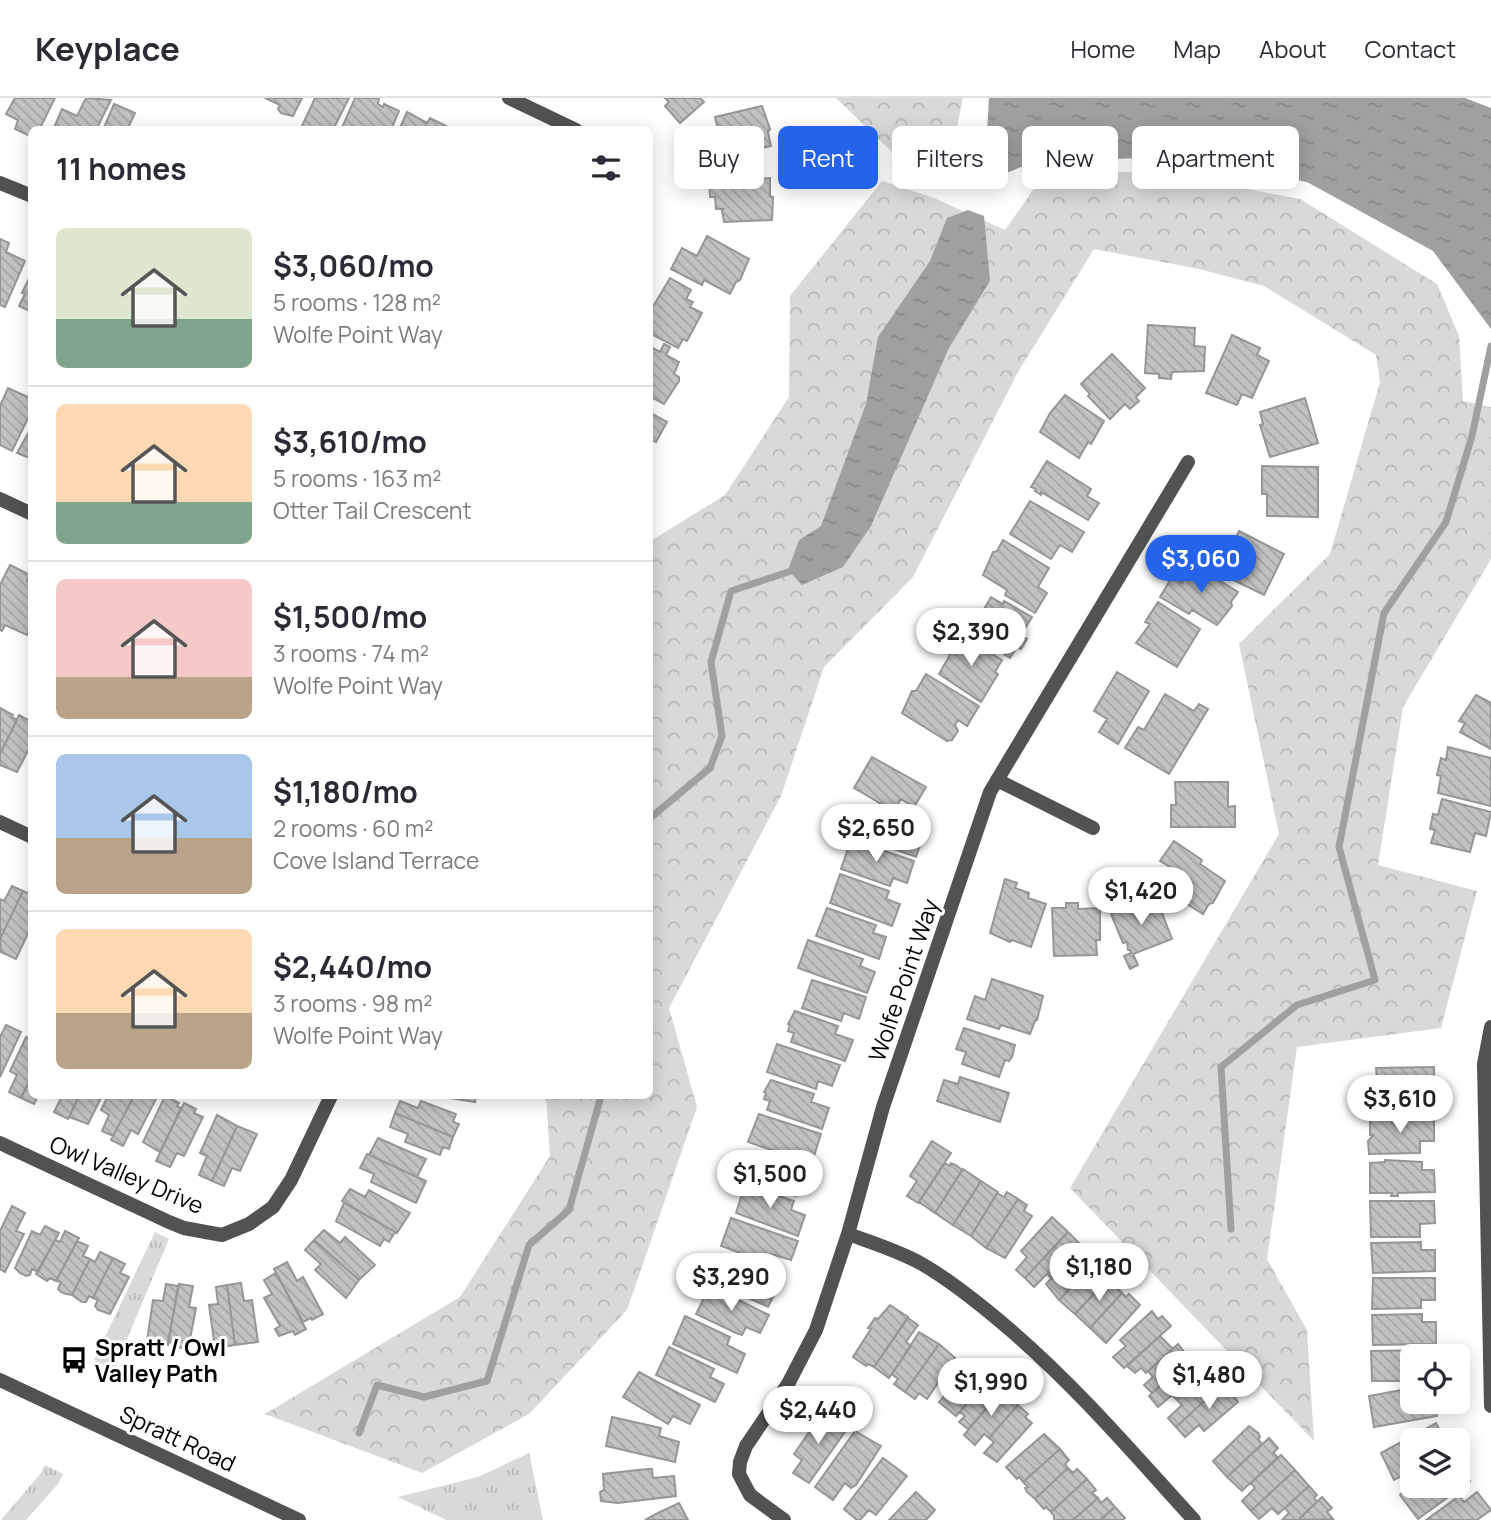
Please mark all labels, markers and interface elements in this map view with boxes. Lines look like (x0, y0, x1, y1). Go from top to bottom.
text: Keyplace (35, 26, 180, 71)
text: Home (1070, 32, 1135, 65)
text: Map (1173, 32, 1221, 65)
text: About (1259, 32, 1327, 65)
text: Contact (1365, 32, 1456, 65)
chip: Buy (674, 126, 764, 189)
chip: Rent (778, 126, 878, 189)
chip: Filters (892, 126, 1008, 189)
chip: New (1022, 126, 1118, 189)
chip: Apartment (1132, 126, 1299, 189)
text: 11 homes (56, 148, 187, 189)
icon: filters (587, 149, 625, 187)
text: $3,060/mo (273, 245, 434, 286)
icon: home (112, 256, 196, 340)
text: 5 rooms · 128 m² (273, 286, 441, 318)
text: Wolfe Point Way (273, 318, 443, 350)
text: $3,610/mo (273, 421, 427, 462)
icon: home (112, 432, 196, 516)
text: 5 rooms · 163 m² (273, 462, 441, 494)
text: Otter Tail Crescent (273, 494, 472, 526)
pin: $3,060 (1144, 536, 1258, 595)
text: $3,060 (1161, 542, 1241, 574)
text: $1,500/mo (273, 596, 427, 637)
icon: home (112, 607, 196, 691)
pin: $2,390 (914, 608, 1028, 668)
text: $2,390 (932, 615, 1010, 647)
text: 3 rooms · 74 m² (273, 637, 429, 669)
text: Wolfe Point Way (273, 669, 443, 701)
text: $1,180/mo (273, 771, 418, 812)
icon: home (112, 782, 196, 866)
pin: $2,650 (819, 804, 933, 864)
text: $2,650 (837, 811, 915, 843)
text: 2 rooms · 60 m² (273, 812, 434, 844)
text: Cove Island Terrace (273, 844, 479, 876)
pin: $1,420 (1084, 868, 1198, 927)
text: $1,420 (1104, 874, 1178, 906)
street label: Wolfe Point Way (860, 895, 946, 1065)
text: $2,440/mo (273, 946, 432, 987)
icon: home (112, 957, 196, 1041)
text: 3 rooms · 98 m² (273, 987, 433, 1019)
text: Wolfe Point Way (273, 1019, 443, 1051)
pin: $3,610 (1343, 1076, 1457, 1135)
text: $3,610 (1363, 1082, 1437, 1114)
street label: Owl Valley Drive (45, 1127, 209, 1221)
pin: $1,500 (713, 1150, 827, 1210)
text: $1,500 (733, 1157, 807, 1189)
pin: $1,180 (1042, 1244, 1156, 1303)
text: $1,180 (1065, 1250, 1133, 1282)
pin: $3,290 (674, 1254, 788, 1313)
text: $3,290 (692, 1260, 770, 1292)
place label: Spratt / Owl Valley Path (95, 1331, 226, 1389)
map controls (1400, 1344, 1470, 1498)
button: locate (1400, 1344, 1470, 1414)
bus stop icon: Spratt / Owl Valley Path (59, 1345, 89, 1375)
pin: $1,480 (1152, 1352, 1266, 1411)
pin: $1,990 (934, 1358, 1048, 1418)
text: $1,480 (1172, 1358, 1246, 1390)
text: $1,990 (954, 1365, 1028, 1397)
pin: $2,440 (761, 1386, 875, 1446)
text: $2,440 (779, 1393, 857, 1425)
street label: Spratt Road (115, 1397, 241, 1479)
button: layers (1400, 1428, 1470, 1498)

